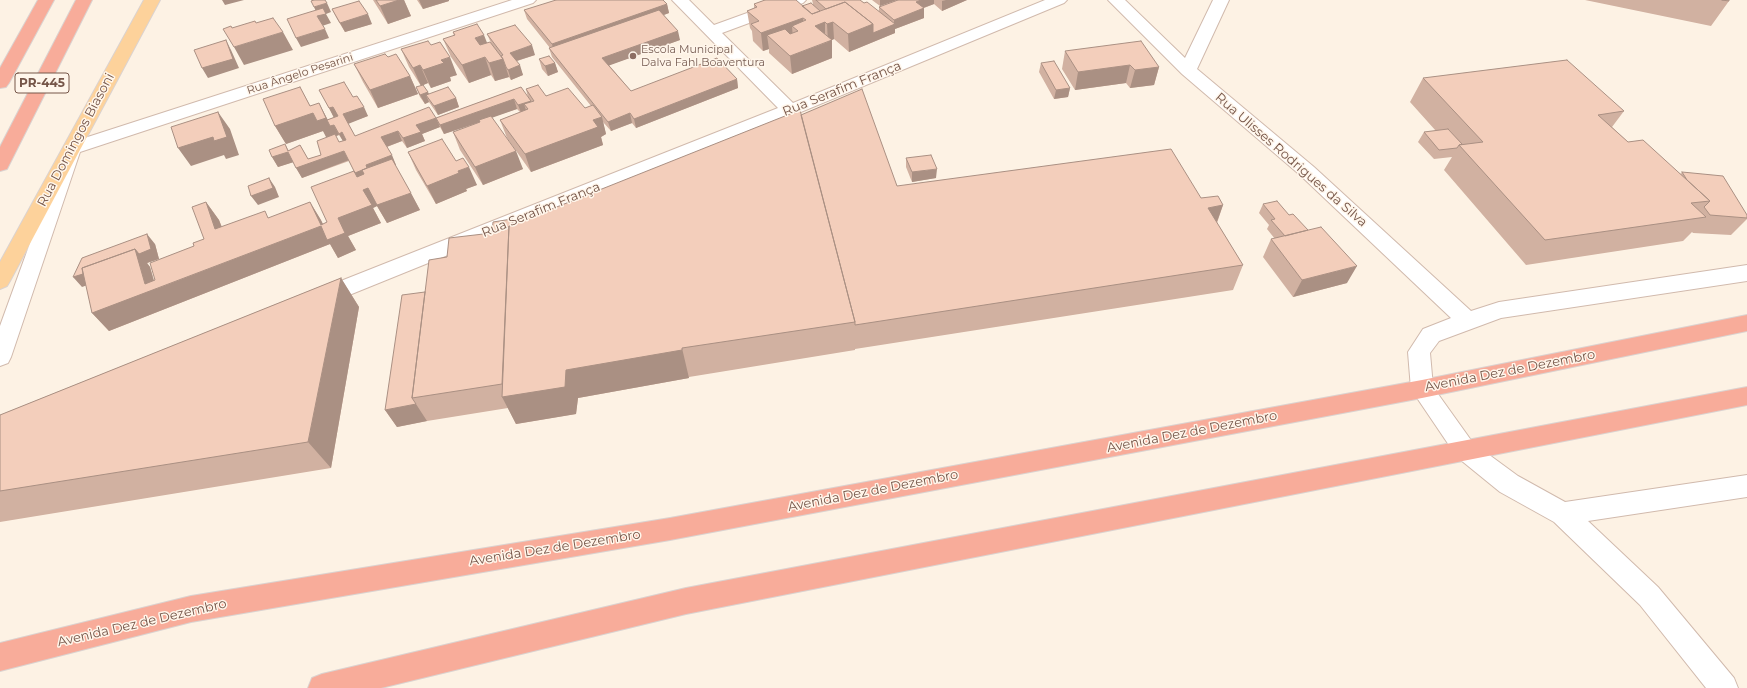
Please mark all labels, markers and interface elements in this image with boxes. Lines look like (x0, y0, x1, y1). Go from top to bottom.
place label: Escola Municipal Dalva Fahl Boaventura (641, 43, 765, 69)
street label: Rua Ângelo Pesarini (245, 51, 355, 97)
marker: Escola Municipal Dalva Fahl Boaventura (628, 51, 638, 61)
street label: Rua Serafim França (780, 58, 904, 120)
street label: Rua Domingos Biasoni (34, 71, 118, 209)
road number: PR-445 (15, 73, 69, 93)
street label: Rua Ulisses Rodrigues da Silva (1212, 90, 1370, 230)
street label: Rua Serafim França (479, 179, 603, 241)
street label: Avenida Dez de Dezembro (1423, 347, 1597, 395)
street label: Avenida Dez de Dezembro (1105, 408, 1279, 456)
street label: Avenida Dez de Dezembro (786, 467, 960, 515)
street label: Avenida Dez de Dezembro (468, 527, 642, 569)
street label: Avenida Dez de Dezembro (56, 596, 228, 650)

